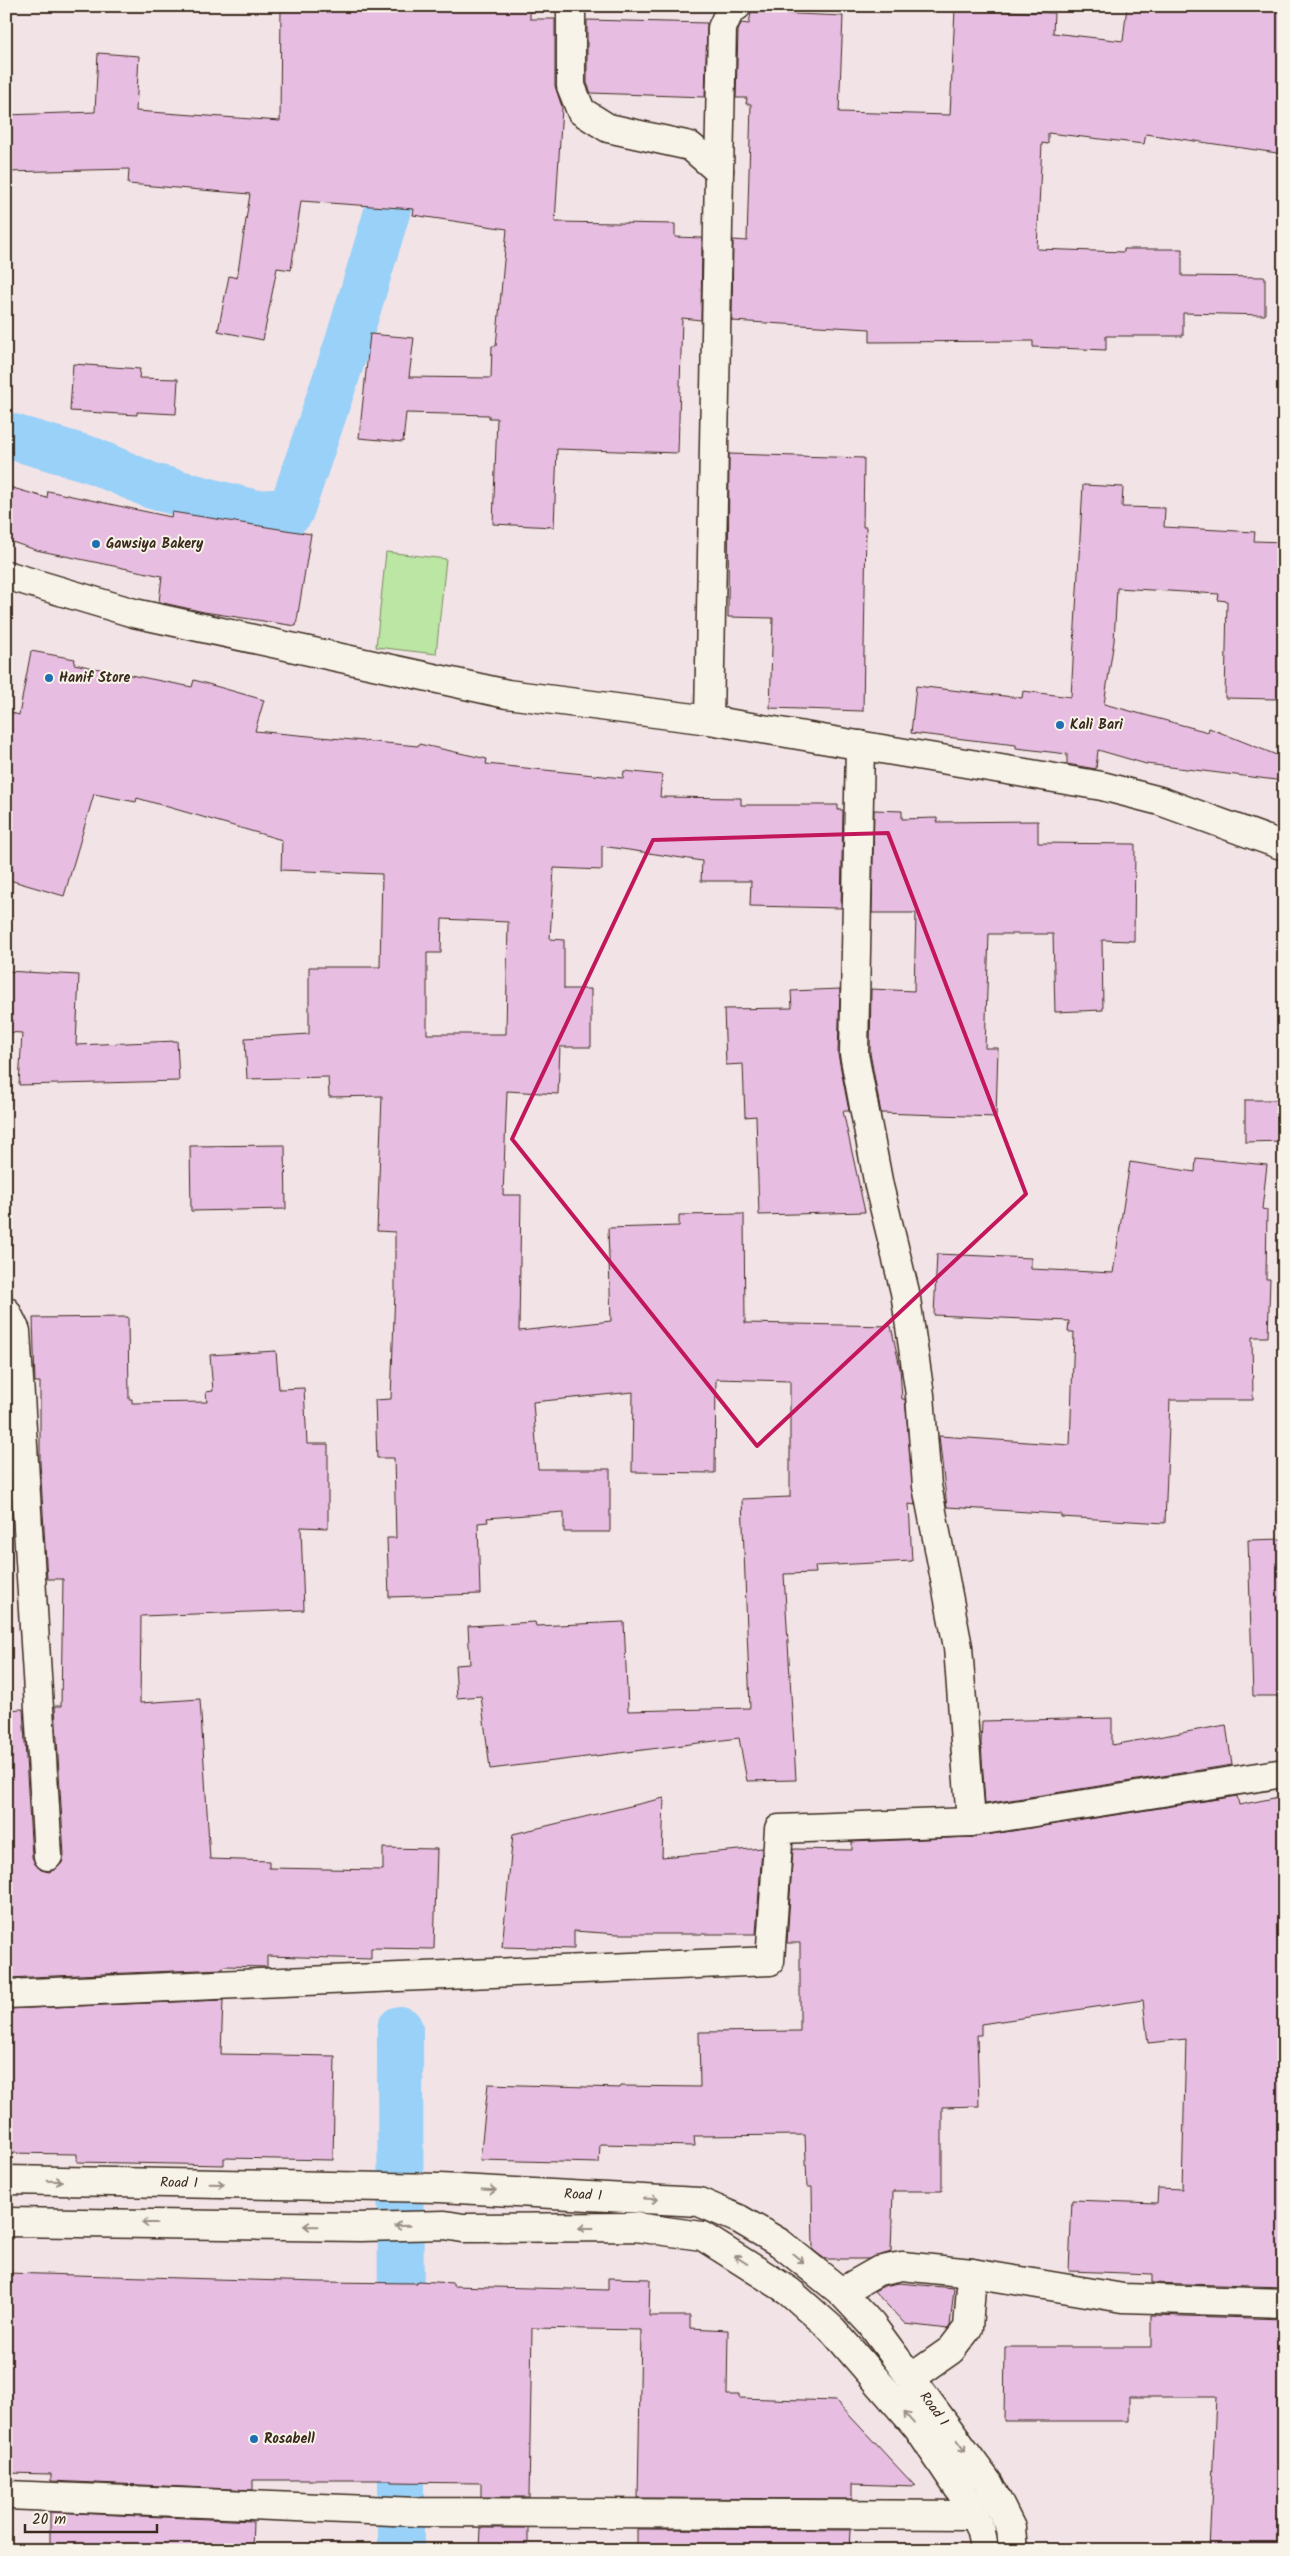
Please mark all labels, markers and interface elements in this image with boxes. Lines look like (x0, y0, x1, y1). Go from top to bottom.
place label: Gawsiya Bakery (106, 533, 204, 555)
marker: Gawsiya Bakery (90, 538, 102, 550)
place label: Hanif Store (59, 667, 131, 689)
marker: Hanif Store (43, 672, 55, 684)
place label: Kali Bari (1070, 714, 1123, 736)
marker: Kali Bari (1054, 719, 1066, 731)
street label: Road 1 (160, 2172, 198, 2194)
one-way arrow (46, 2176, 63, 2186)
one-way arrow (209, 2179, 225, 2189)
street label: Road 1 (563, 2183, 603, 2207)
one-way arrow (481, 2186, 497, 2195)
one-way arrow (643, 2195, 659, 2204)
one-way arrow (141, 2218, 157, 2228)
one-way arrow (303, 2221, 320, 2231)
one-way arrow (395, 2221, 411, 2231)
one-way arrow (578, 2223, 594, 2232)
one-way arrow (792, 2252, 805, 2263)
one-way arrow (734, 2254, 748, 2264)
street label: Road 1 (914, 2387, 954, 2431)
one-way arrow (904, 2412, 915, 2425)
place label: Rosabell (264, 2428, 315, 2450)
marker: Rosabell (248, 2433, 260, 2445)
one-way arrow (956, 2439, 966, 2453)
scale bar (25, 2501, 158, 2533)
text: 20 m (32, 2508, 66, 2532)

